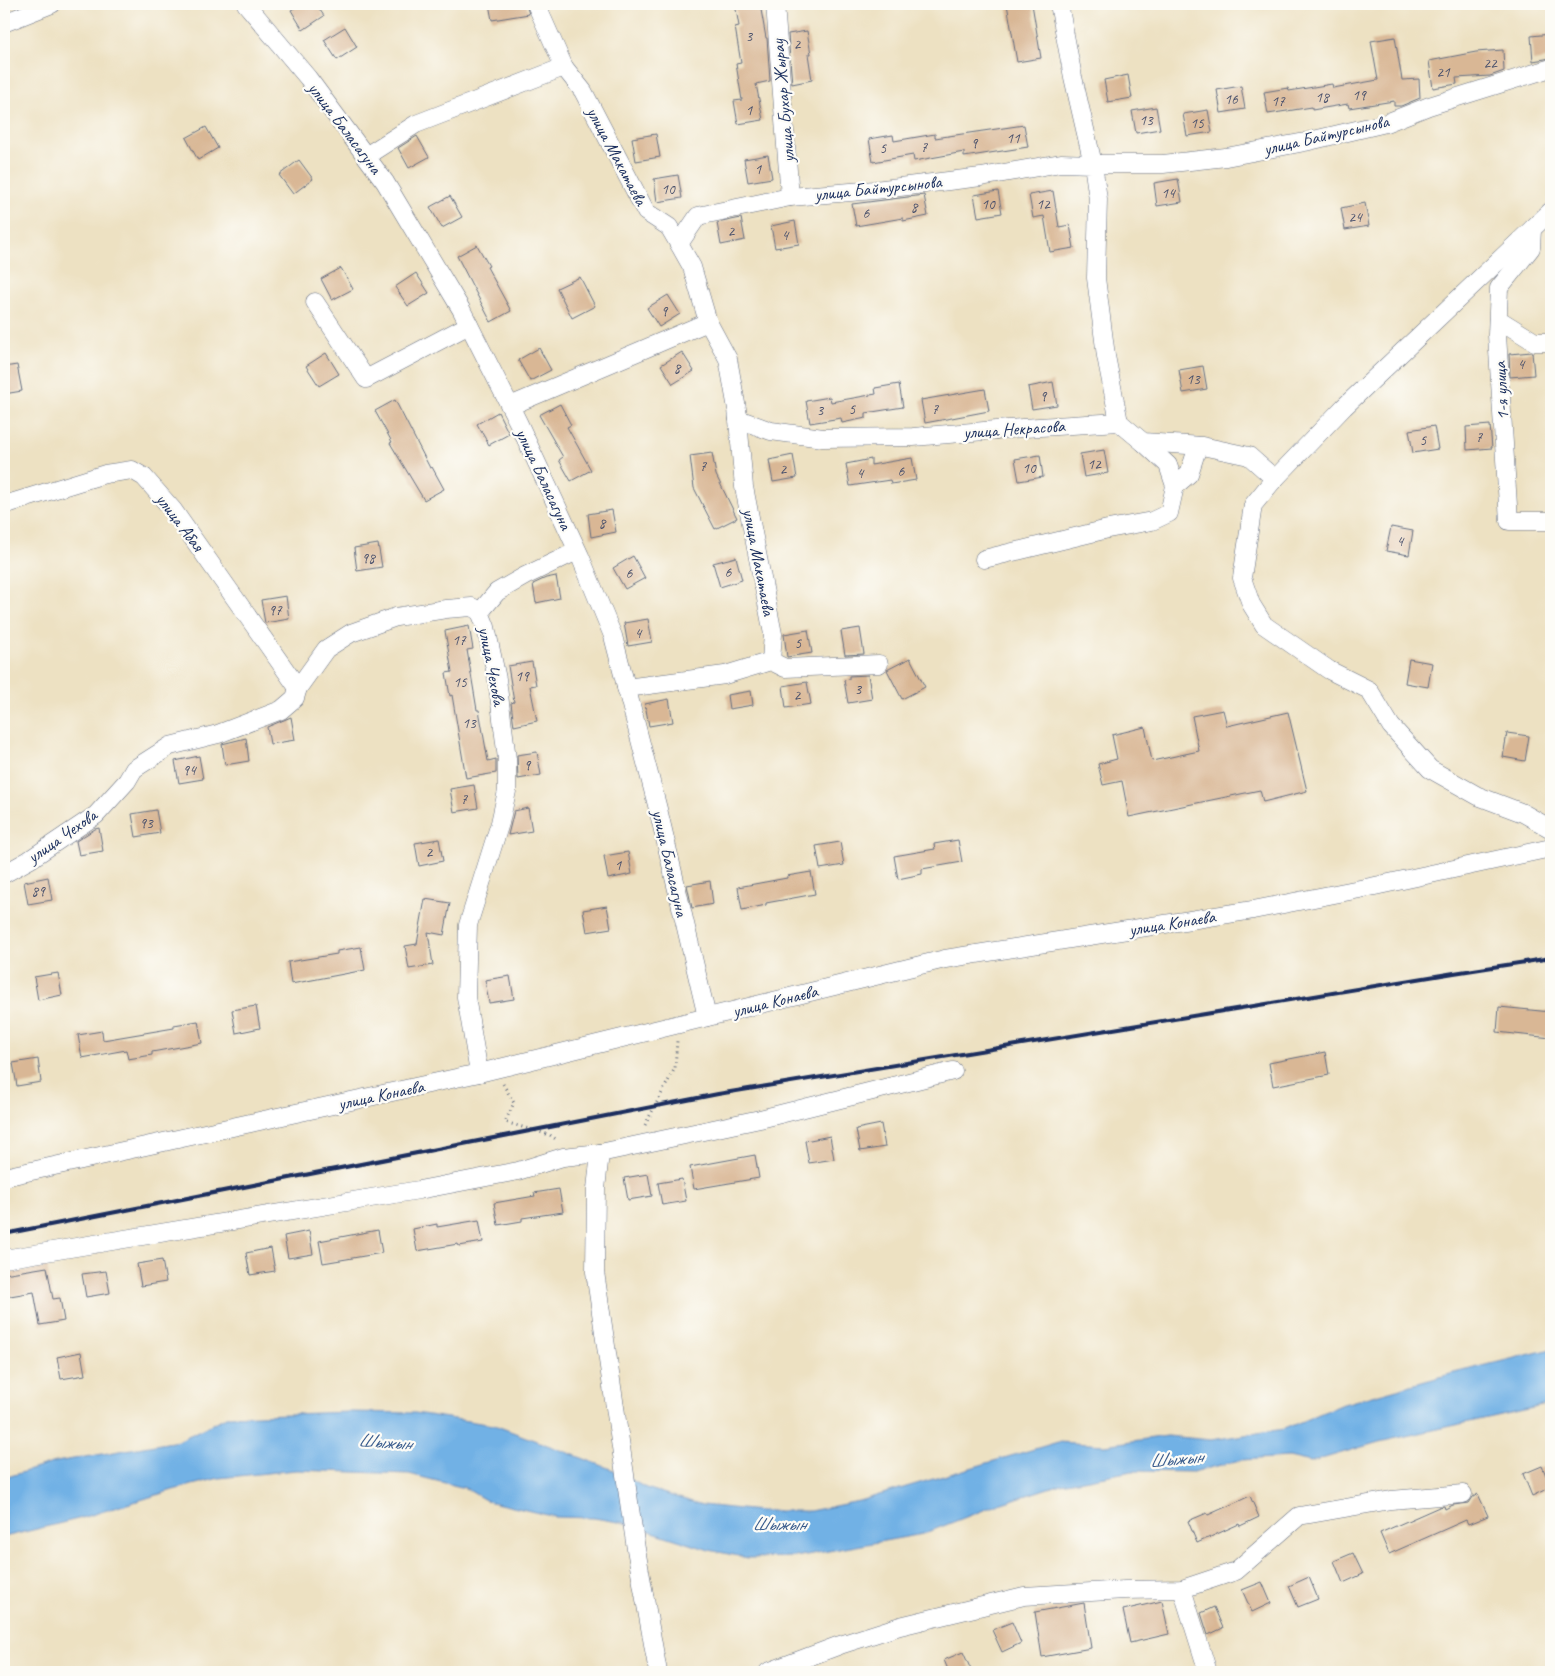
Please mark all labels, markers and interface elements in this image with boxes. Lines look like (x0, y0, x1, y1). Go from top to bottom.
house number: 3 (746, 27, 754, 46)
house number: 2 (794, 35, 802, 54)
street label: улица Бухар Жырау (766, 37, 799, 165)
house number: 22 (1483, 54, 1498, 73)
house number: 21 (1436, 63, 1451, 82)
street label: улица Баласагуна (303, 77, 388, 180)
house number: 19 (1352, 86, 1367, 105)
house number: 18 (1315, 88, 1330, 107)
house number: 16 (1224, 90, 1239, 109)
house number: 17 (1271, 92, 1286, 111)
house number: 1 (746, 101, 754, 120)
street label: улица Макатаева (581, 102, 653, 211)
street label: улица Байтурсынова (1260, 110, 1392, 160)
house number: 13 (1139, 111, 1154, 130)
house number: 15 (1190, 114, 1205, 133)
house number: 11 (1006, 129, 1021, 148)
house number: 9 (971, 134, 979, 153)
house number: 7 (921, 138, 929, 157)
house number: 5 (880, 139, 888, 158)
house number: 1 (755, 160, 763, 179)
street label: улица Байтурсынова (812, 170, 944, 206)
house number: 10 (661, 180, 676, 199)
house number: 14 (1161, 184, 1176, 203)
house number: 10 (981, 195, 996, 214)
house number: 12 (1036, 195, 1051, 214)
house number: 8 (911, 198, 919, 217)
house number: 6 (863, 204, 871, 223)
house number: 24 (1348, 208, 1363, 227)
house number: 2 (728, 222, 736, 241)
house number: 4 (782, 226, 790, 245)
house number: 9 (661, 302, 669, 321)
house number: 4 (1518, 355, 1526, 374)
house number: 8 (674, 359, 682, 378)
street label: 1-я улица (1488, 360, 1514, 421)
house number: 13 (1186, 370, 1201, 389)
house number: 9 (1040, 387, 1048, 406)
house number: 5 (849, 400, 857, 419)
house number: 7 (932, 400, 940, 419)
house number: 3 (817, 401, 825, 420)
street label: улица Некрасова (962, 414, 1067, 444)
street label: улица Баласагуна (511, 424, 578, 535)
house number: 7 (1476, 428, 1484, 447)
house number: 5 (1420, 431, 1428, 450)
house number: 12 (1087, 455, 1102, 474)
house number: 7 (700, 457, 708, 476)
house number: 10 (1022, 459, 1037, 478)
house number: 2 (780, 460, 788, 479)
house number: 6 (898, 462, 906, 481)
house number: 4 (857, 464, 865, 483)
street label: улица Абая (151, 488, 210, 556)
street label: улица Макатаева (738, 506, 780, 619)
house number: 8 (599, 514, 607, 533)
house number: 4 (1397, 532, 1405, 551)
house number: 98 (361, 549, 376, 568)
house number: 6 (725, 563, 733, 582)
house number: 6 (626, 564, 634, 583)
house number: 97 (268, 601, 283, 620)
street label: улица Чехова (473, 624, 511, 709)
house number: 4 (635, 624, 643, 643)
house number: 17 (452, 631, 467, 650)
house number: 5 (795, 634, 803, 653)
house number: 19 (515, 667, 530, 686)
house number: 15 (453, 673, 468, 692)
house number: 3 (855, 680, 863, 699)
house number: 2 (794, 686, 802, 705)
house number: 13 (462, 714, 477, 733)
house number: 9 (524, 756, 532, 775)
house number: 94 (182, 761, 197, 780)
house number: 7 (461, 790, 469, 809)
street label: улица Чехова (22, 803, 102, 868)
street label: улица Баласагуна (647, 806, 693, 920)
house number: 93 (139, 814, 154, 833)
house number: 2 (426, 843, 434, 862)
house number: 1 (615, 856, 623, 875)
house number: 89 (31, 882, 46, 901)
street label: улица Конаева (1126, 905, 1218, 941)
street label: улица Конаева (729, 980, 821, 1022)
street label: улица Конаева (335, 1075, 427, 1115)
water label: Шыжын (357, 1428, 416, 1456)
water label: Шыжын (1148, 1444, 1207, 1473)
water label: Шыжын (752, 1512, 809, 1536)

